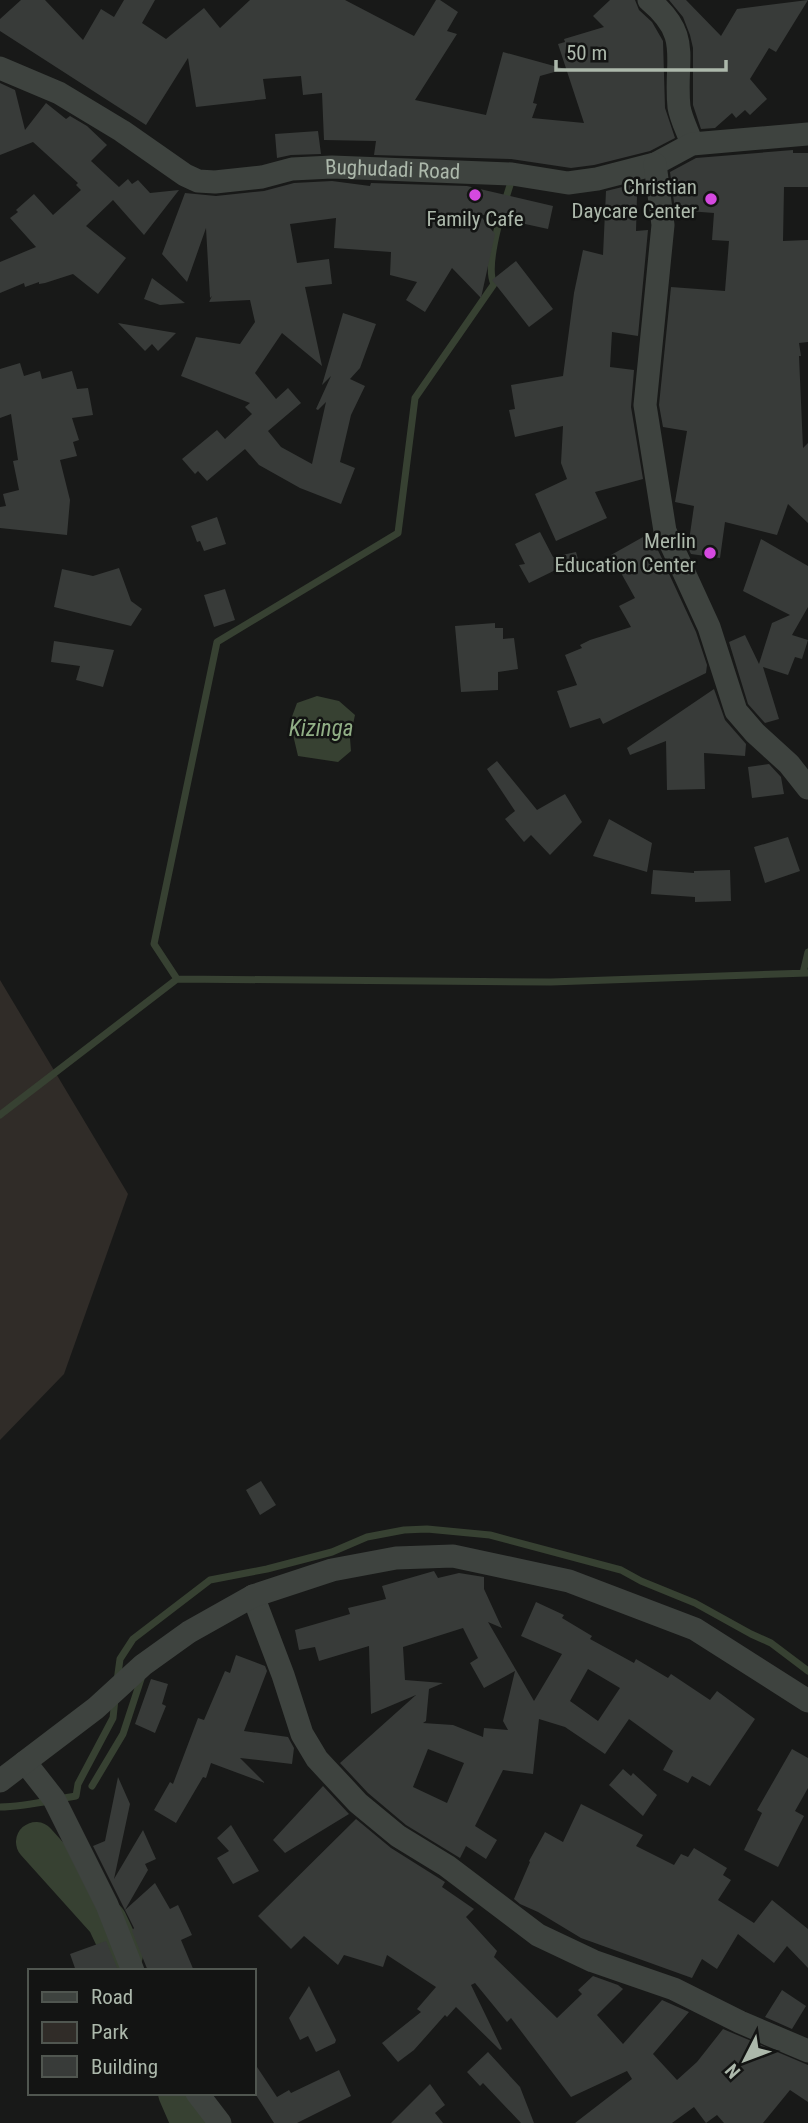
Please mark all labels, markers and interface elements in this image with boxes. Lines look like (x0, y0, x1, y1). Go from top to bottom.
scale bar (556, 28, 726, 72)
text: 50 m (566, 41, 607, 65)
street label: Bughudadi Road (325, 155, 461, 184)
place label: Christian Daycare Center (571, 175, 697, 223)
marker: Family Cafe (467, 187, 483, 203)
marker: Christian Daycare Center (703, 191, 719, 207)
place label: Family Cafe (426, 207, 524, 231)
place label: Merlin Education Center (554, 529, 696, 577)
marker: Merlin Education Center (702, 545, 718, 561)
water label: Kizinga (289, 715, 353, 742)
legend (28, 1969, 256, 2095)
text: Road (91, 1985, 133, 2009)
text: Park (91, 2020, 129, 2044)
north arrow (710, 2025, 780, 2095)
text: Building (91, 2055, 158, 2079)
text: N (720, 2059, 745, 2083)

